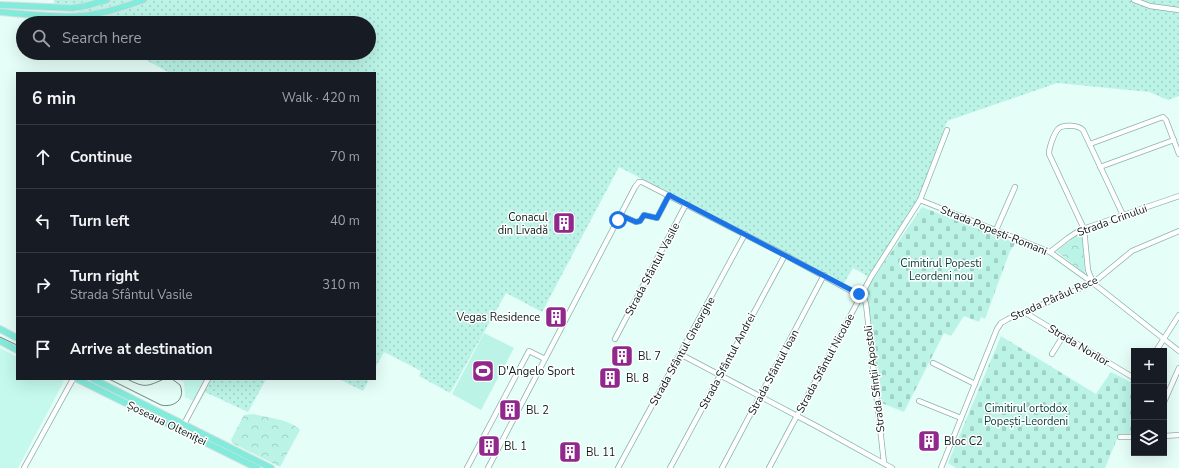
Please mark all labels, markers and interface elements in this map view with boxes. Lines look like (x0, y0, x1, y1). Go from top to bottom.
search box (16, 16, 376, 60)
icon: search (30, 27, 52, 49)
text: Search here (62, 28, 142, 48)
text: 6 min (32, 87, 76, 110)
text: Walk · 420 m (282, 89, 360, 107)
icon: ahead (32, 146, 54, 168)
text: Continue (70, 147, 132, 167)
text: 70 m (330, 148, 360, 166)
street label: Strada Crinului (1075, 201, 1149, 240)
street label: Strada Popești-Romani (938, 202, 1050, 259)
icon: left (32, 210, 54, 232)
place label: Conacul din Livadă (498, 210, 549, 238)
building icon: Conacul din Livadă (551, 210, 577, 236)
text: Turn left (70, 211, 129, 231)
route start (609, 211, 627, 229)
text: 40 m (330, 212, 360, 230)
street label: Strada Sfântul Vasile (622, 220, 683, 318)
park label: Cimitirul Popesti Leordeni nou (900, 256, 982, 284)
text: Turn right (70, 266, 139, 286)
street label: Strada Pârâul Rece (1008, 272, 1100, 324)
icon: right (32, 274, 54, 296)
text: 310 m (322, 276, 360, 294)
route end (850, 285, 868, 303)
text: Strada Sfântul Vasile (70, 286, 192, 304)
street label: Strada Sfântul Gheorghe (646, 294, 719, 408)
building icon: Vegas Residence (543, 304, 569, 330)
place label: Vegas Residence (456, 310, 540, 325)
street label: Strada Sfântul Andrei (696, 311, 759, 412)
street label: Strada Sfântul Nicolae (793, 311, 858, 416)
street label: Strada Norilor (1045, 321, 1112, 370)
street label: Strada Sfinții Apostoli (860, 325, 889, 433)
street label: Strada Sfântul Ioan (745, 327, 802, 418)
icon: arrive (32, 338, 54, 360)
text: Arrive at destination (70, 339, 213, 359)
building icon: Bl. 7 (609, 343, 635, 369)
map controls (1131, 348, 1167, 456)
button: + (1131, 348, 1167, 384)
place label: Bl. 7 (638, 349, 661, 364)
sports icon: D'Angelo Sport (470, 358, 496, 384)
place label: D'Angelo Sport (498, 364, 575, 379)
building icon: Bl. 8 (597, 365, 623, 391)
place label: Bl. 8 (626, 371, 649, 386)
button: − (1131, 384, 1167, 420)
building icon: Bl. 2 (497, 397, 523, 423)
street label: Șoseaua Olteniței (124, 398, 209, 449)
park label: Cimitirul ortodox Popești-Leordeni (984, 401, 1068, 429)
place label: Bl. 2 (526, 403, 549, 418)
button: layers (1131, 420, 1167, 456)
building icon: Bloc C2 (916, 428, 942, 454)
building icon: Bl. 1 (476, 433, 502, 459)
place label: Bloc C2 (944, 434, 983, 449)
place label: Bl. 1 (504, 439, 527, 454)
building icon: Bl. 11 (557, 439, 583, 465)
place label: Bl. 11 (586, 445, 615, 460)

